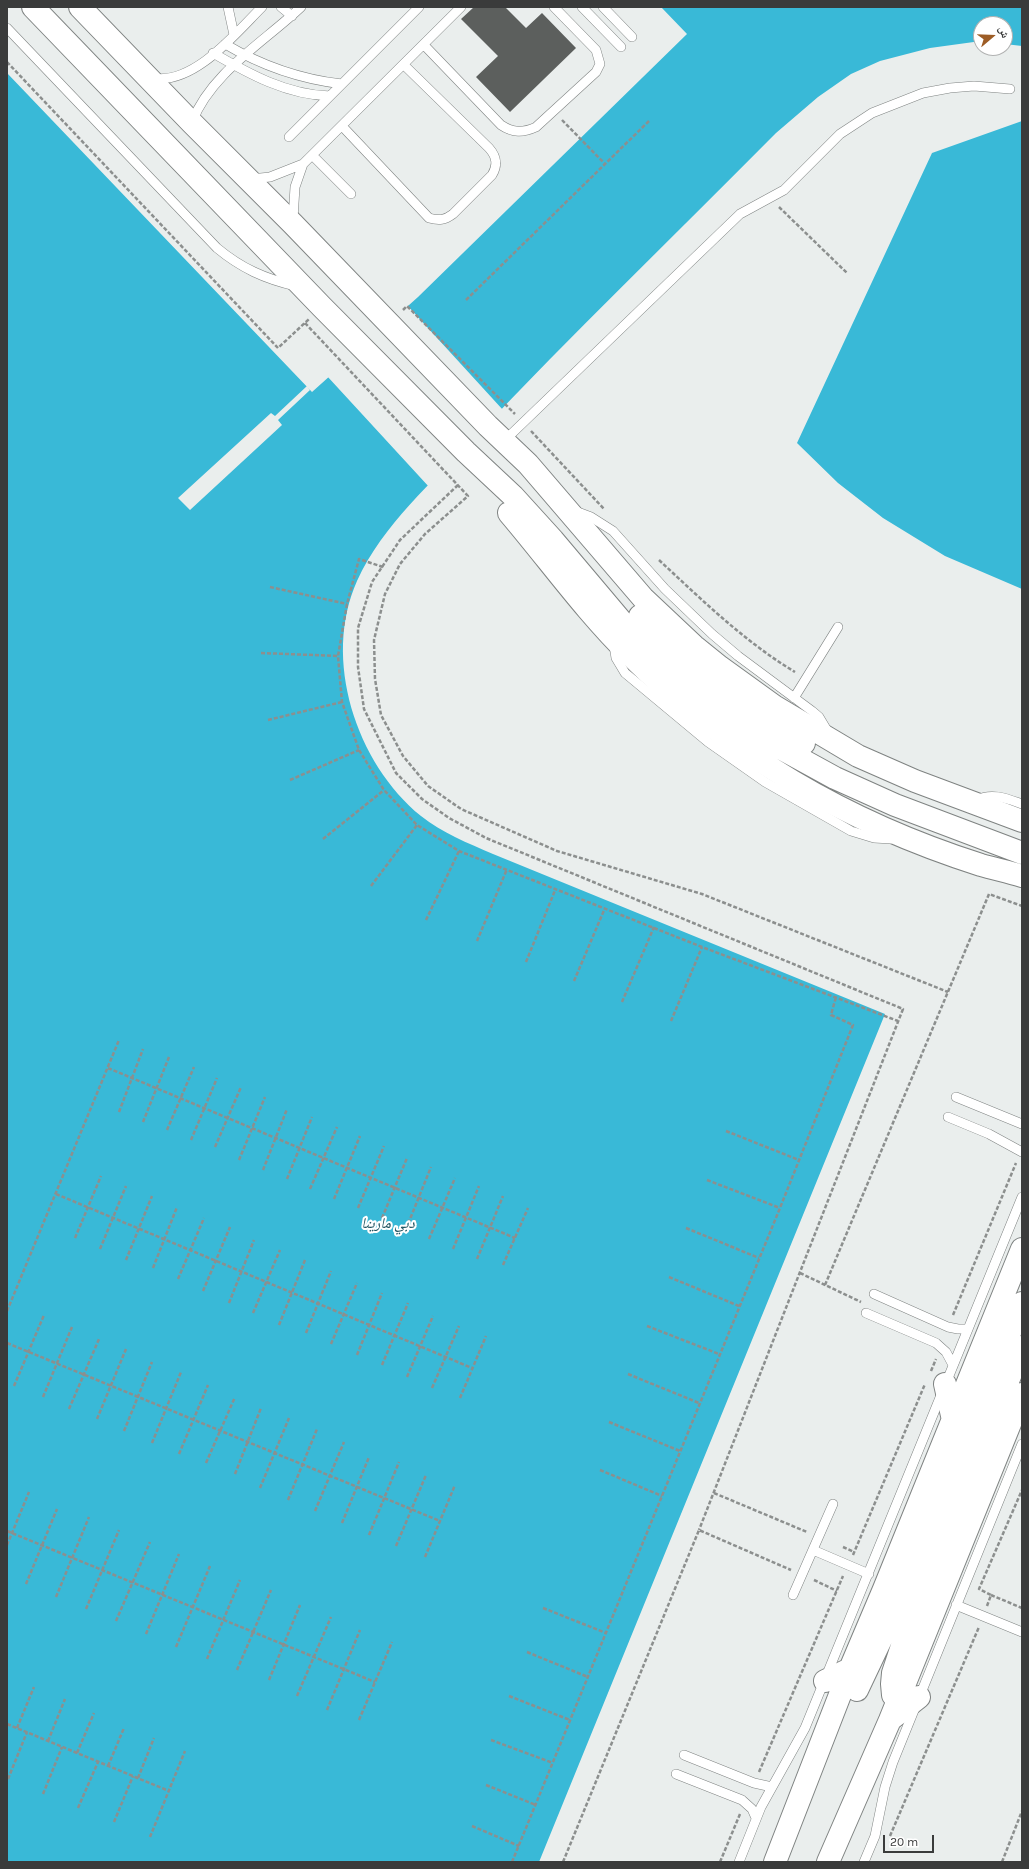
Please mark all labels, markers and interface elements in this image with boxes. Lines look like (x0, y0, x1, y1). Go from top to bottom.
north arrow (973, 16, 1013, 56)
text: ش (996, 25, 1012, 40)
water label: دبي مارينا (361, 1215, 415, 1233)
scale bar (885, 1827, 936, 1853)
text: 20 m (890, 1835, 918, 1849)

